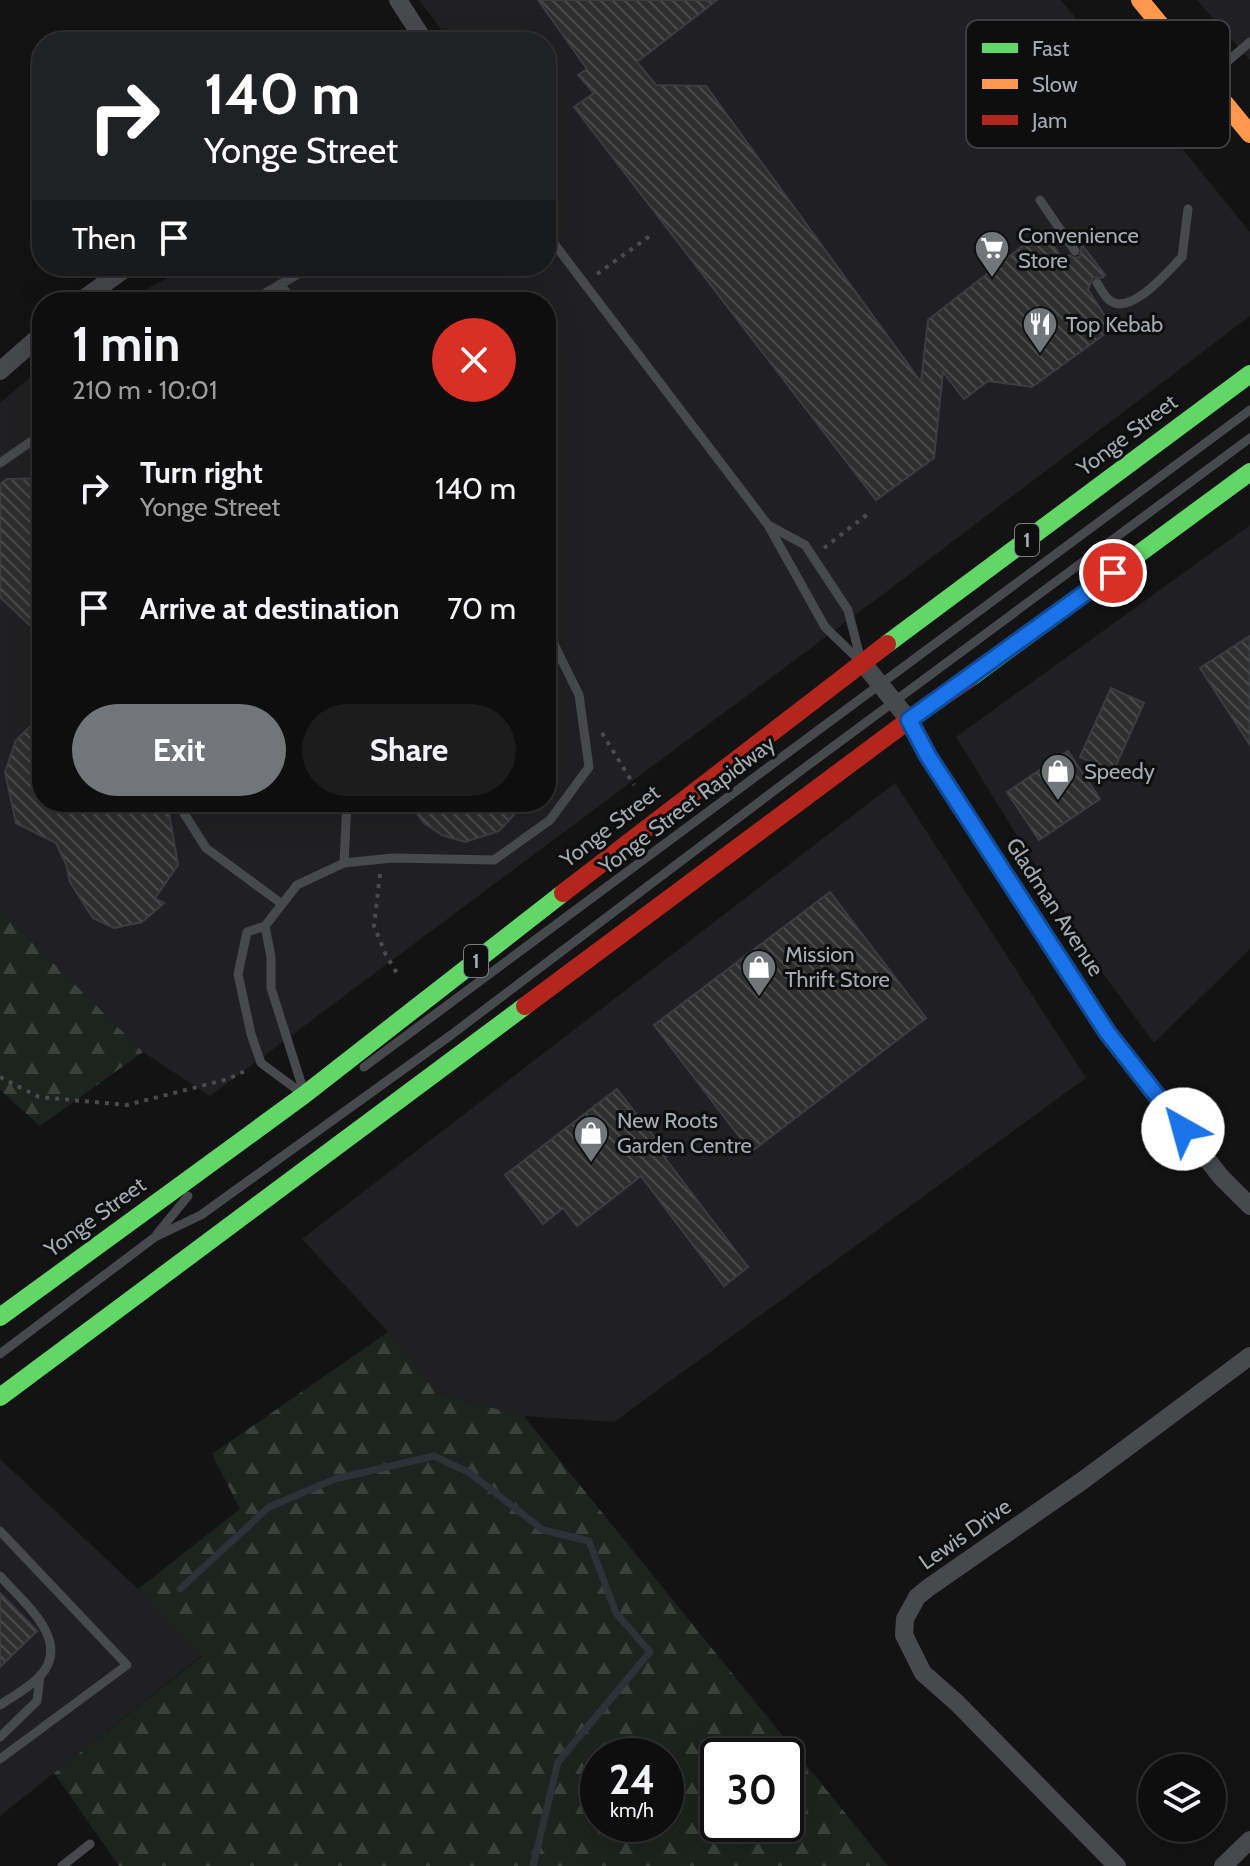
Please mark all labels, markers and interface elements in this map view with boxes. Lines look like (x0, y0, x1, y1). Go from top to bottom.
legend (966, 20, 1230, 148)
text: Fast (1032, 35, 1070, 62)
text: 140 m (204, 60, 360, 128)
icon: right (72, 64, 176, 168)
text: Slow (1032, 71, 1078, 98)
text: Jam (1031, 107, 1067, 134)
text: Yonge Street (204, 128, 398, 172)
icon: arrive (152, 216, 196, 260)
text: Then (72, 220, 136, 257)
place label: Convenience Store (1018, 222, 1139, 274)
supermarket icon: Convenience Store (973, 229, 1011, 279)
restaurant icon: Top Kebab (1021, 305, 1059, 355)
place label: Top Kebab (1066, 311, 1163, 338)
text: 1 min (72, 315, 180, 373)
button: close (432, 318, 516, 402)
text: 210 m · 10:01 (72, 374, 217, 406)
street label: Yonge Street (1071, 388, 1183, 482)
text: Turn right (140, 454, 263, 491)
icon: right (72, 466, 116, 510)
text: 140 m (435, 470, 516, 507)
text: Yonge Street (140, 491, 280, 523)
road number: 1 (1015, 524, 1039, 556)
pin (1079, 539, 1147, 607)
icon: arrive (1091, 551, 1135, 595)
icon: arrive (72, 586, 116, 630)
text: Arrive at destination (140, 590, 400, 627)
text: 70 m (447, 590, 516, 627)
button: Exit (72, 704, 286, 796)
button: Share (302, 704, 516, 796)
street label: Yonge Street Rapidway (594, 730, 780, 880)
shop icon: Speedy (1039, 752, 1077, 802)
place label: Speedy (1084, 758, 1155, 785)
street label: Yonge Street (555, 779, 665, 873)
street label: Gladman Avenue (1000, 833, 1110, 981)
place label: Mission Thrift Store (785, 941, 890, 993)
road number: 1 (464, 945, 488, 977)
shop icon: Mission Thrift Store (740, 948, 778, 998)
position arrow (1141, 1087, 1225, 1171)
place label: New Roots Garden Centre (617, 1107, 752, 1159)
shop icon: New Roots Garden Centre (572, 1114, 610, 1164)
street label: Yonge Street (38, 1171, 151, 1263)
street label: Lewis Drive (914, 1493, 1016, 1575)
speed limit sign: 30 (700, 1738, 804, 1842)
map controls (1138, 1754, 1226, 1842)
button: layers (1138, 1754, 1226, 1842)
text: 24 (609, 1755, 655, 1804)
text: km/h (610, 1798, 654, 1822)

